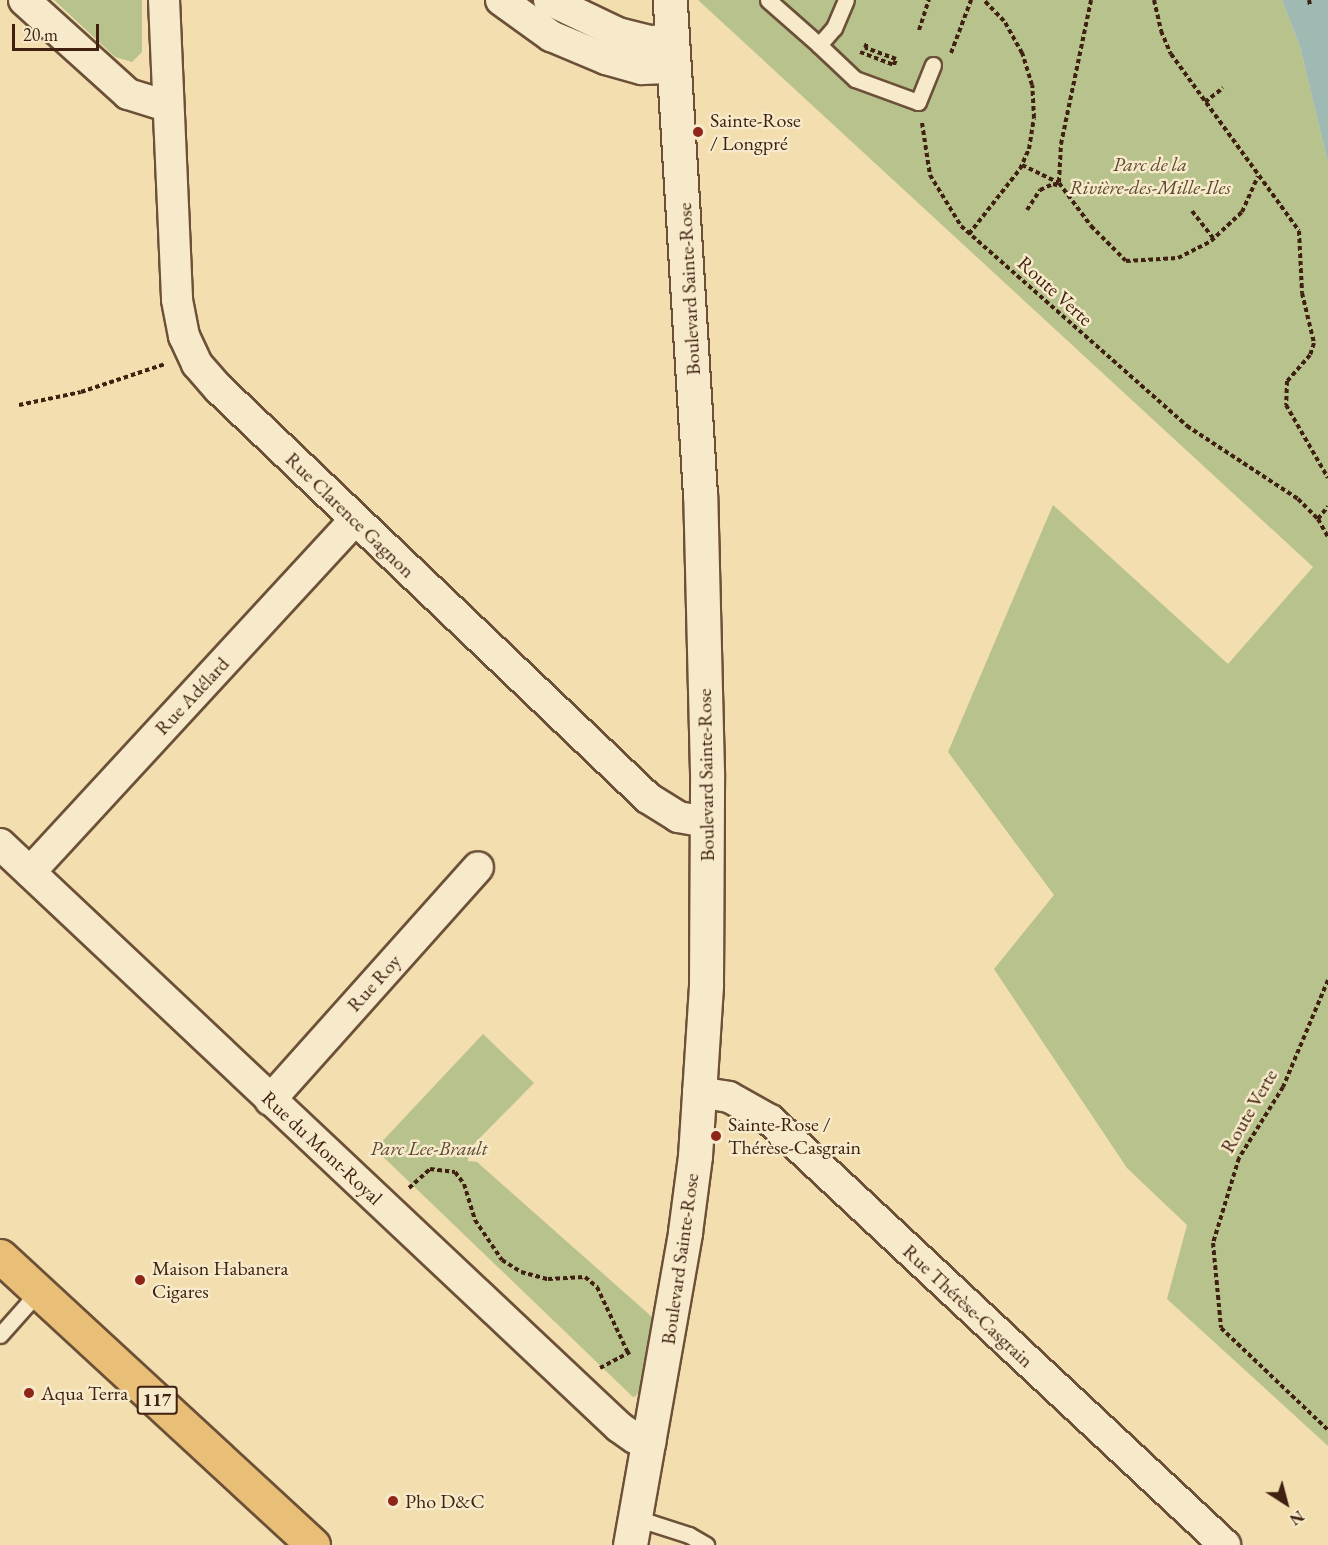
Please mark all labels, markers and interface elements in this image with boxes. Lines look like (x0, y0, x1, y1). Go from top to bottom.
scale bar (15, 12, 102, 50)
text: 20 m (23, 23, 58, 46)
place label: Sainte-Rose / Longpré (710, 108, 801, 155)
marker: Sainte-Rose / Longpré (691, 125, 705, 139)
park label: Parc de la Rivière-des-Mille-Iles (1069, 153, 1231, 200)
street label: Boulevard Sainte-Rose (672, 202, 706, 376)
street label: Route Verte (1012, 251, 1098, 331)
street label: Rue Clarence Gagnon (280, 447, 420, 583)
street label: Rue Adélard (150, 652, 234, 740)
street label: Boulevard Sainte-Rose (692, 688, 720, 862)
street label: Rue Roy (342, 949, 406, 1017)
street label: Route Verte (1215, 1065, 1283, 1157)
street label: Rue du Mont-Royal (257, 1086, 387, 1210)
place label: Sainte-Rose / Thérèse-Casgrain (728, 1112, 861, 1159)
marker: Sainte-Rose / Thérèse-Casgrain (709, 1129, 723, 1143)
park label: Parc Lee-Brault (370, 1136, 488, 1160)
street label: Boulevard Sainte-Rose (656, 1172, 704, 1346)
street label: Rue Thérèse-Casgrain (898, 1239, 1038, 1373)
place label: Maison Habanera Cigares (152, 1256, 288, 1303)
marker: Maison Habanera Cigares (133, 1273, 147, 1287)
place label: Aqua Terra (41, 1381, 128, 1405)
road number: 117 (136, 1385, 178, 1415)
marker: Aqua Terra (22, 1386, 36, 1400)
north arrow (1256, 1473, 1316, 1533)
place label: Pho D&C (405, 1489, 485, 1513)
marker: Pho D&C (386, 1494, 400, 1508)
text: N (1285, 1506, 1308, 1530)

